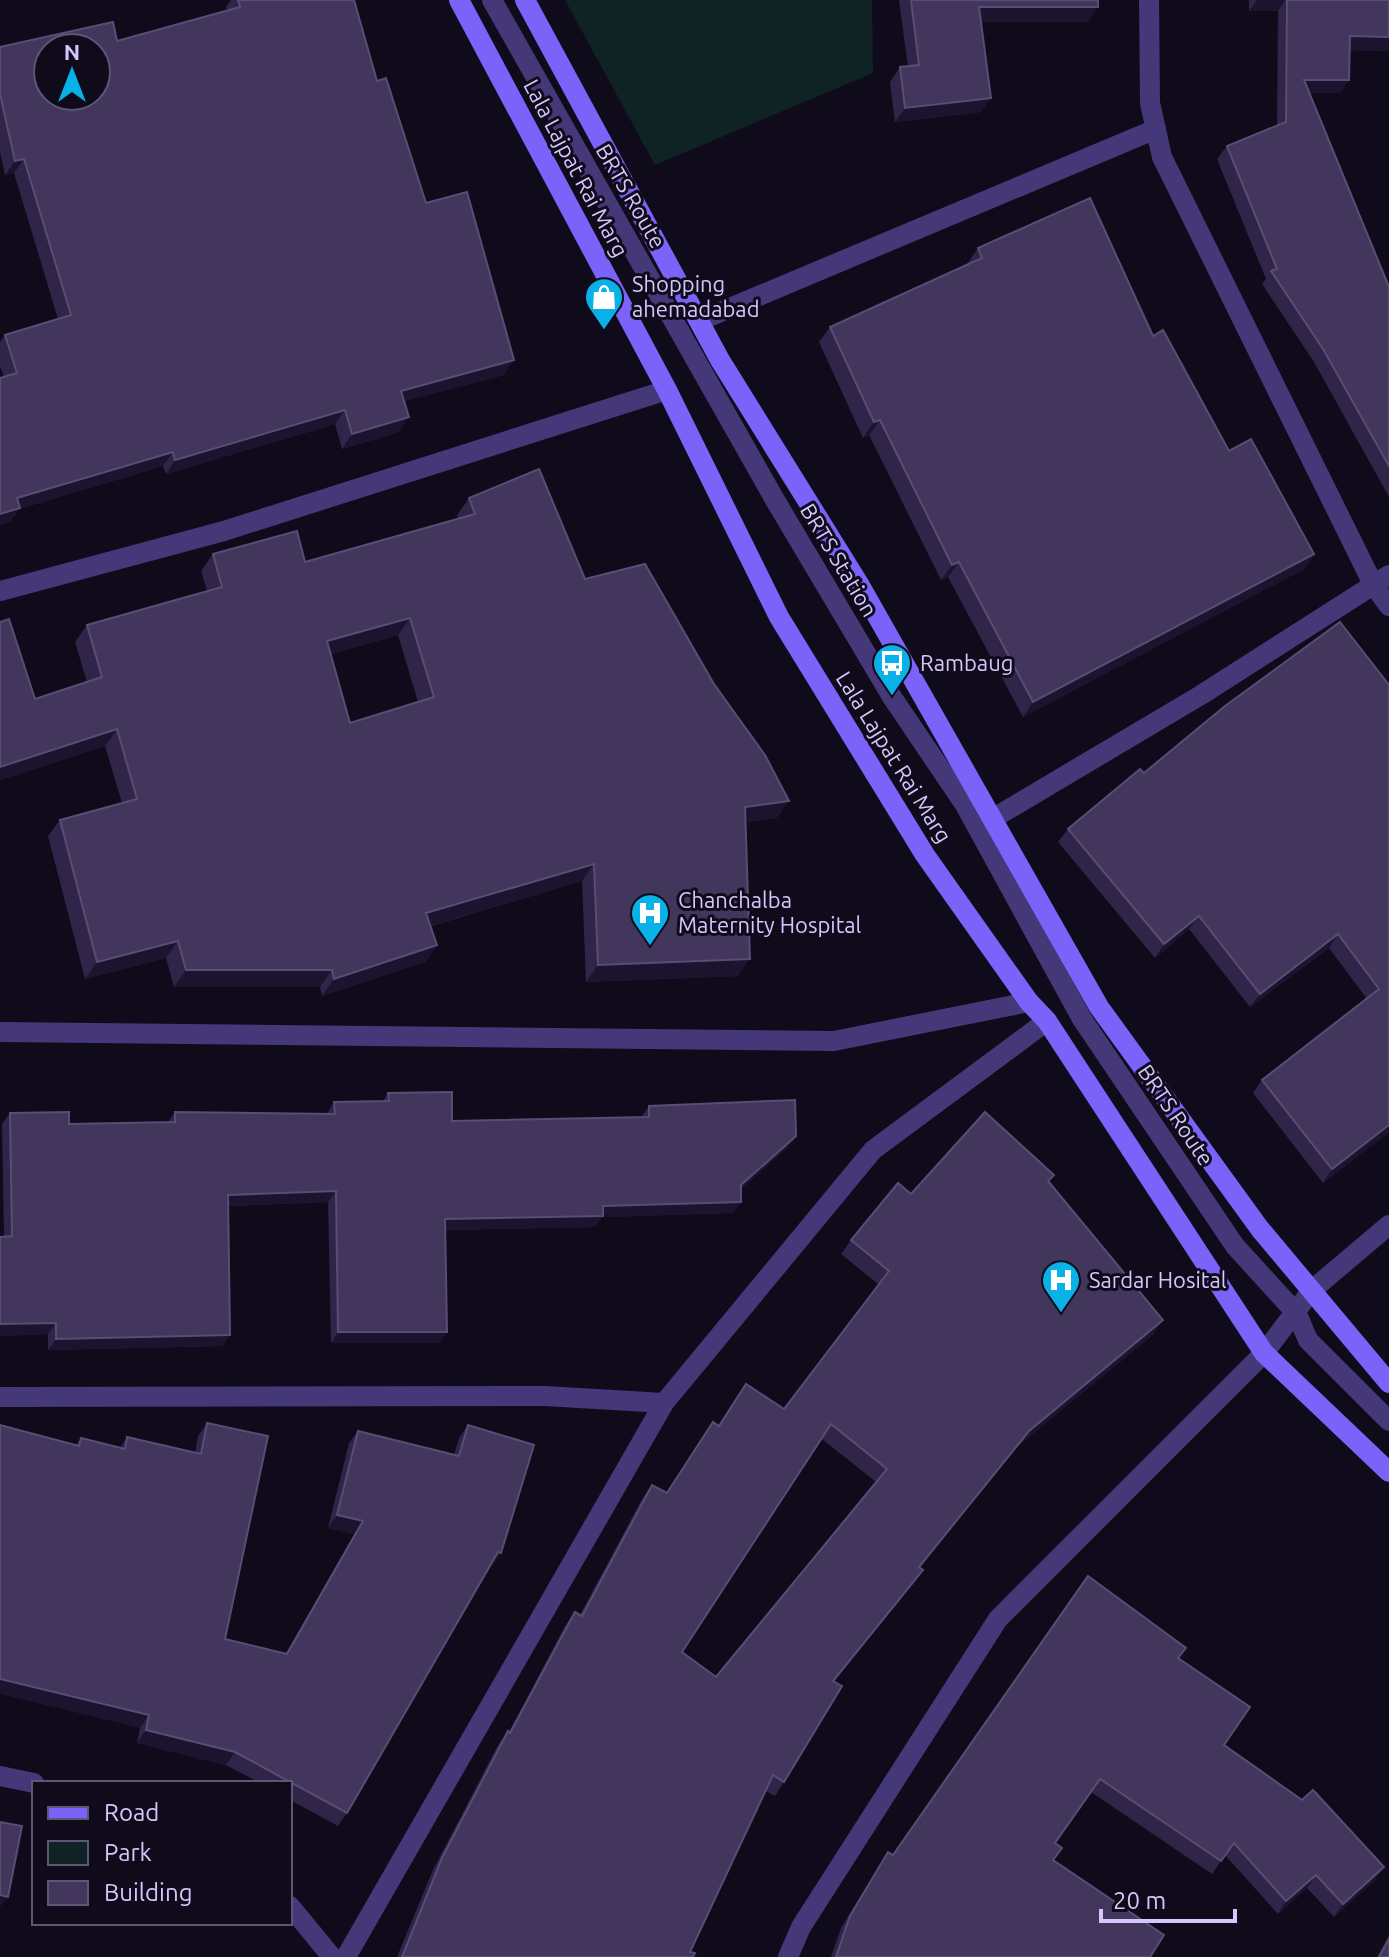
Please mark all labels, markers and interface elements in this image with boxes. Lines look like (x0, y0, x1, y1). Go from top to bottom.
north arrow (32, 32, 112, 112)
text: N (64, 39, 80, 64)
street label: Lala Lajpat Rai Marg (519, 75, 634, 261)
street label: BRTS Route (592, 139, 671, 252)
place label: Shopping ahemadabad (632, 271, 760, 321)
shop icon: Shopping ahemadabad (583, 276, 625, 331)
street label: BRTS Station (796, 499, 883, 621)
bus stop icon: Rambaug (871, 642, 913, 697)
place label: Rambaug (920, 650, 1013, 675)
street label: Lala Lajpat Rai Marg (832, 667, 957, 847)
place label: Chanchalba Maternity Hospital (678, 887, 862, 937)
hospital icon: Chanchalba Maternity Hospital (629, 892, 671, 947)
street label: BRTS Route (1134, 1060, 1219, 1170)
hospital icon: Sardar Hosital (1040, 1259, 1082, 1314)
place label: Sardar Hosital (1089, 1267, 1227, 1292)
legend (32, 1781, 292, 1925)
text: Road (104, 1799, 159, 1826)
text: Park (104, 1839, 152, 1866)
scale bar (1101, 1873, 1235, 1923)
text: Building (104, 1879, 192, 1906)
text: 20 m (1113, 1887, 1166, 1914)

